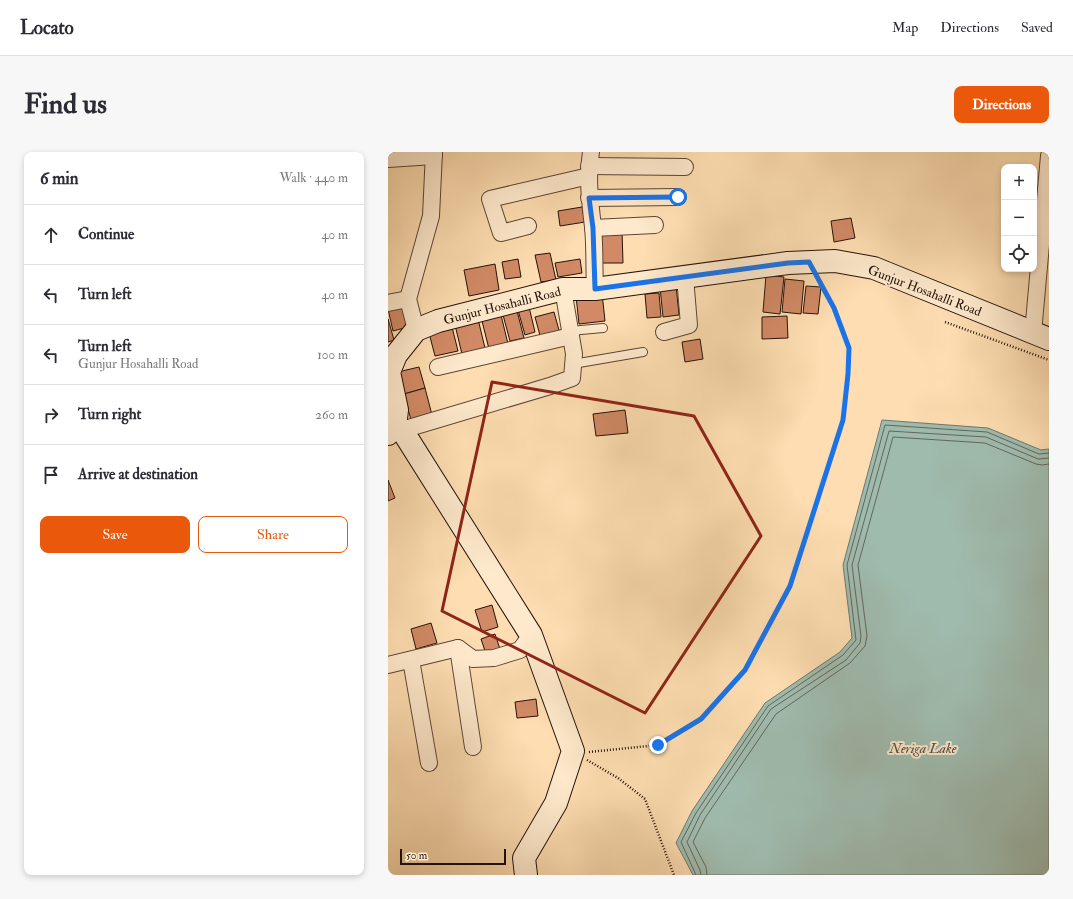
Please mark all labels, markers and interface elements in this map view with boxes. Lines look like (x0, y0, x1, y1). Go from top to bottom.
text: Locato (20, 16, 74, 40)
text: Map (892, 19, 918, 36)
text: Directions (940, 19, 999, 36)
text: Saved (1021, 19, 1053, 36)
button: Directions (954, 86, 1049, 123)
text: Find us (24, 87, 107, 122)
map controls (1001, 164, 1037, 272)
button: + (1001, 164, 1037, 200)
text: 6 min (40, 168, 79, 189)
text: Walk · 440 m (279, 170, 348, 186)
route start (669, 188, 687, 206)
button: − (1001, 200, 1037, 236)
icon: ahead (40, 224, 62, 246)
text: Continue (78, 225, 134, 244)
text: 40 m (322, 227, 348, 243)
button: locate (1001, 236, 1037, 272)
street label: Gunjur Hosahalli Road (866, 262, 984, 320)
icon: left (40, 284, 62, 306)
street label: Gunjur Hosahalli Road (442, 284, 563, 328)
text: Turn left (78, 285, 132, 304)
text: 40 m (322, 287, 348, 303)
text: Turn left (78, 337, 132, 356)
icon: left (40, 344, 62, 366)
text: 100 m (317, 347, 348, 363)
text: Gunjur Hosahalli Road (78, 356, 198, 372)
icon: right (40, 404, 62, 426)
text: Turn right (78, 405, 141, 424)
text: 260 m (315, 407, 348, 423)
icon: arrive (40, 464, 62, 486)
text: Arrive at destination (78, 465, 198, 484)
button: Save (40, 516, 190, 553)
button: Share (198, 516, 348, 553)
route end (649, 736, 667, 754)
water label: Neriga Lake (889, 740, 957, 757)
scale bar (400, 847, 506, 866)
text: 50 m (406, 849, 427, 862)

